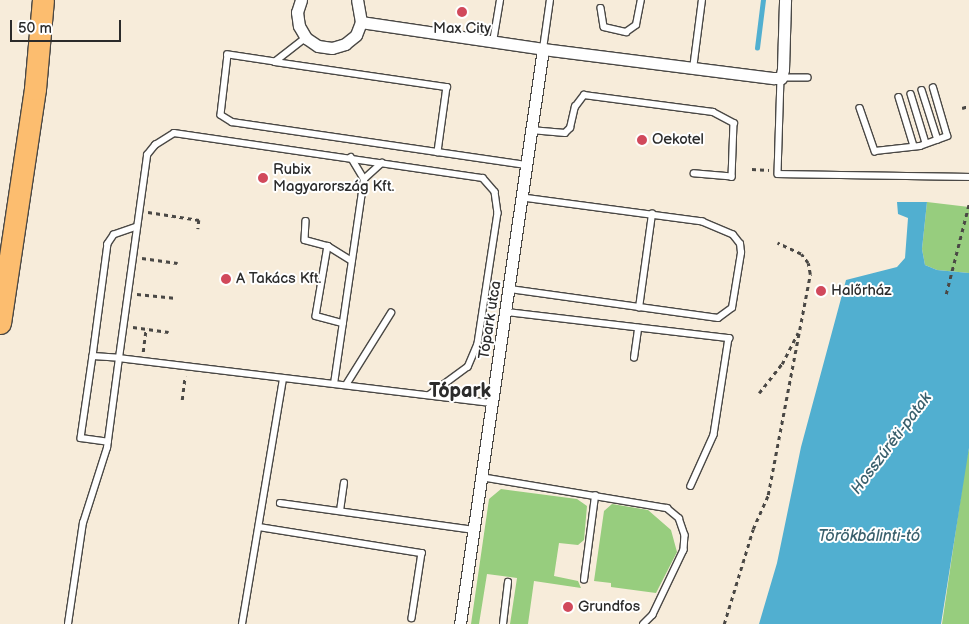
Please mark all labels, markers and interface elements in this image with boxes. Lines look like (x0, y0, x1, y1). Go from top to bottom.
marker: Max City (456, 6, 468, 18)
scale bar (12, 10, 124, 42)
text: 50 m (18, 19, 52, 38)
place label: Max City (433, 20, 491, 38)
place label: Oekotel (652, 131, 704, 149)
marker: Oekotel (636, 134, 648, 146)
place label: Rubix Magyarország Kft. (273, 160, 394, 195)
marker: Rubix Magyarország Kft. (257, 172, 269, 184)
place label: A Takács Kft. (236, 270, 322, 288)
marker: A Takács Kft. (220, 273, 232, 285)
street label: Tópark utca (475, 280, 505, 360)
place label: Halőrház (831, 282, 891, 300)
marker: Halőrház (815, 285, 827, 297)
district label: Tópark (429, 379, 491, 403)
water label: Hosszúréti-patak (847, 389, 937, 499)
water label: Törökbálinti-tó (818, 527, 920, 547)
place label: Grundfos (578, 598, 640, 616)
marker: Grundfos (562, 601, 574, 613)

